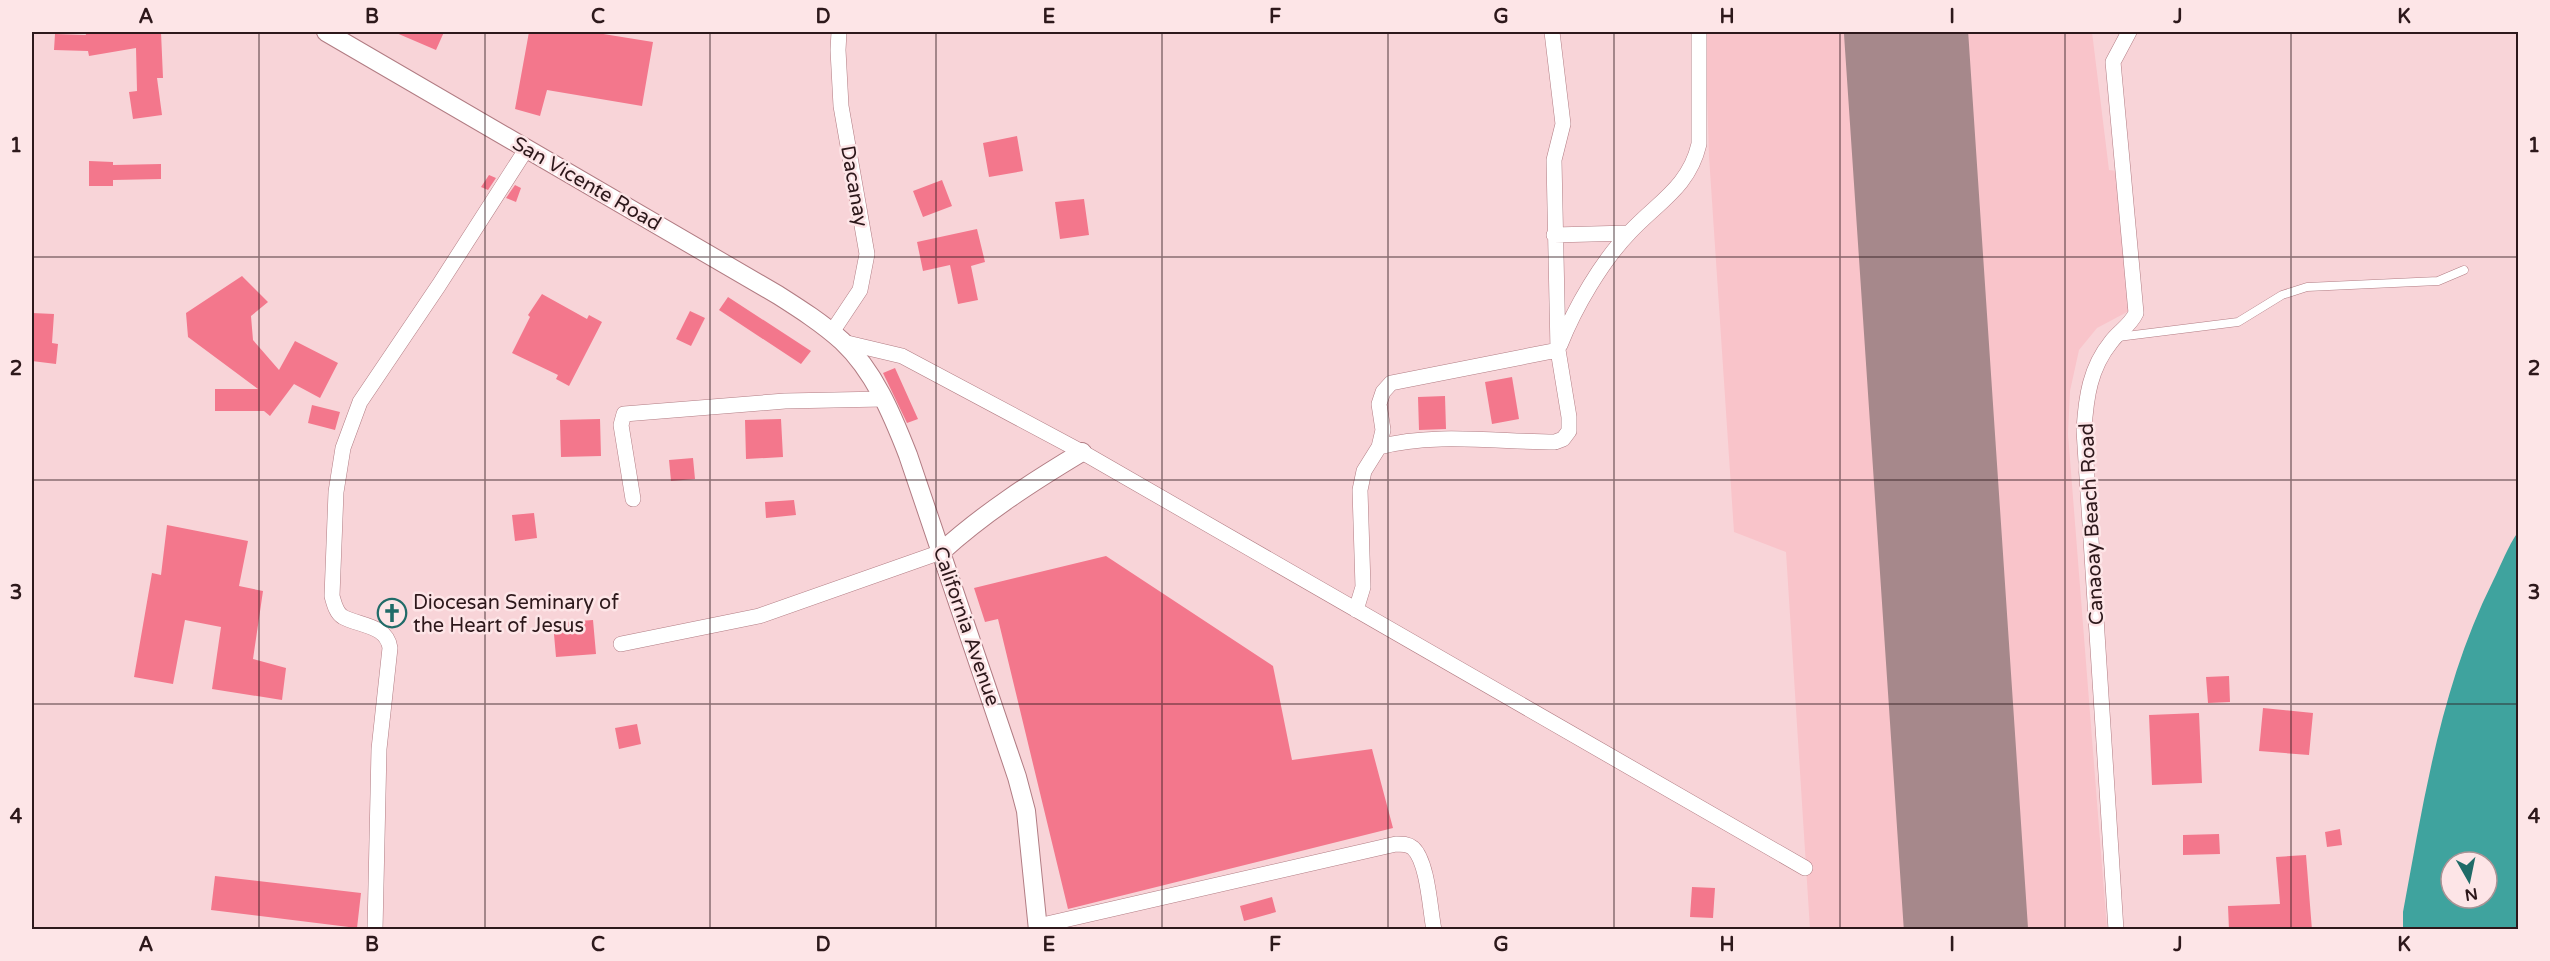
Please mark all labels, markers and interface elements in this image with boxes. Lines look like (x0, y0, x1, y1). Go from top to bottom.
text: A (139, 5, 154, 29)
text: B (365, 5, 379, 29)
text: C (591, 5, 605, 29)
text: D (815, 5, 831, 29)
text: E (1043, 5, 1056, 29)
text: F (1269, 5, 1281, 29)
text: G (1493, 5, 1509, 29)
text: H (1719, 5, 1735, 29)
text: I (1949, 5, 1955, 29)
text: J (2172, 5, 2183, 29)
text: K (2397, 5, 2411, 29)
street label: San Vicente Road (508, 132, 665, 236)
text: 1 (10, 134, 22, 158)
text: 1 (2528, 134, 2540, 158)
street label: Dacanay (835, 144, 873, 229)
text: 2 (10, 357, 22, 381)
text: 2 (2528, 357, 2540, 381)
street label: Canaoay Beach Road (2075, 422, 2109, 626)
street label: California Avenue (927, 543, 1005, 709)
text: 3 (10, 581, 22, 605)
text: 3 (2528, 581, 2540, 605)
place label: Diocesan Seminary of the Heart of Jesus (413, 591, 619, 638)
church icon: Diocesan Seminary of the Heart of Jesus (376, 597, 408, 629)
text: 4 (10, 805, 23, 829)
text: 4 (2528, 805, 2541, 829)
north arrow (2439, 850, 2499, 910)
text: N (2463, 883, 2479, 905)
text: A (139, 933, 154, 957)
text: B (365, 933, 379, 957)
text: C (591, 933, 605, 957)
text: D (815, 933, 831, 957)
text: E (1043, 933, 1056, 957)
text: F (1269, 933, 1281, 957)
text: G (1493, 933, 1509, 957)
text: H (1719, 933, 1735, 957)
text: I (1949, 933, 1955, 957)
text: J (2172, 933, 2183, 957)
text: K (2397, 933, 2411, 957)

